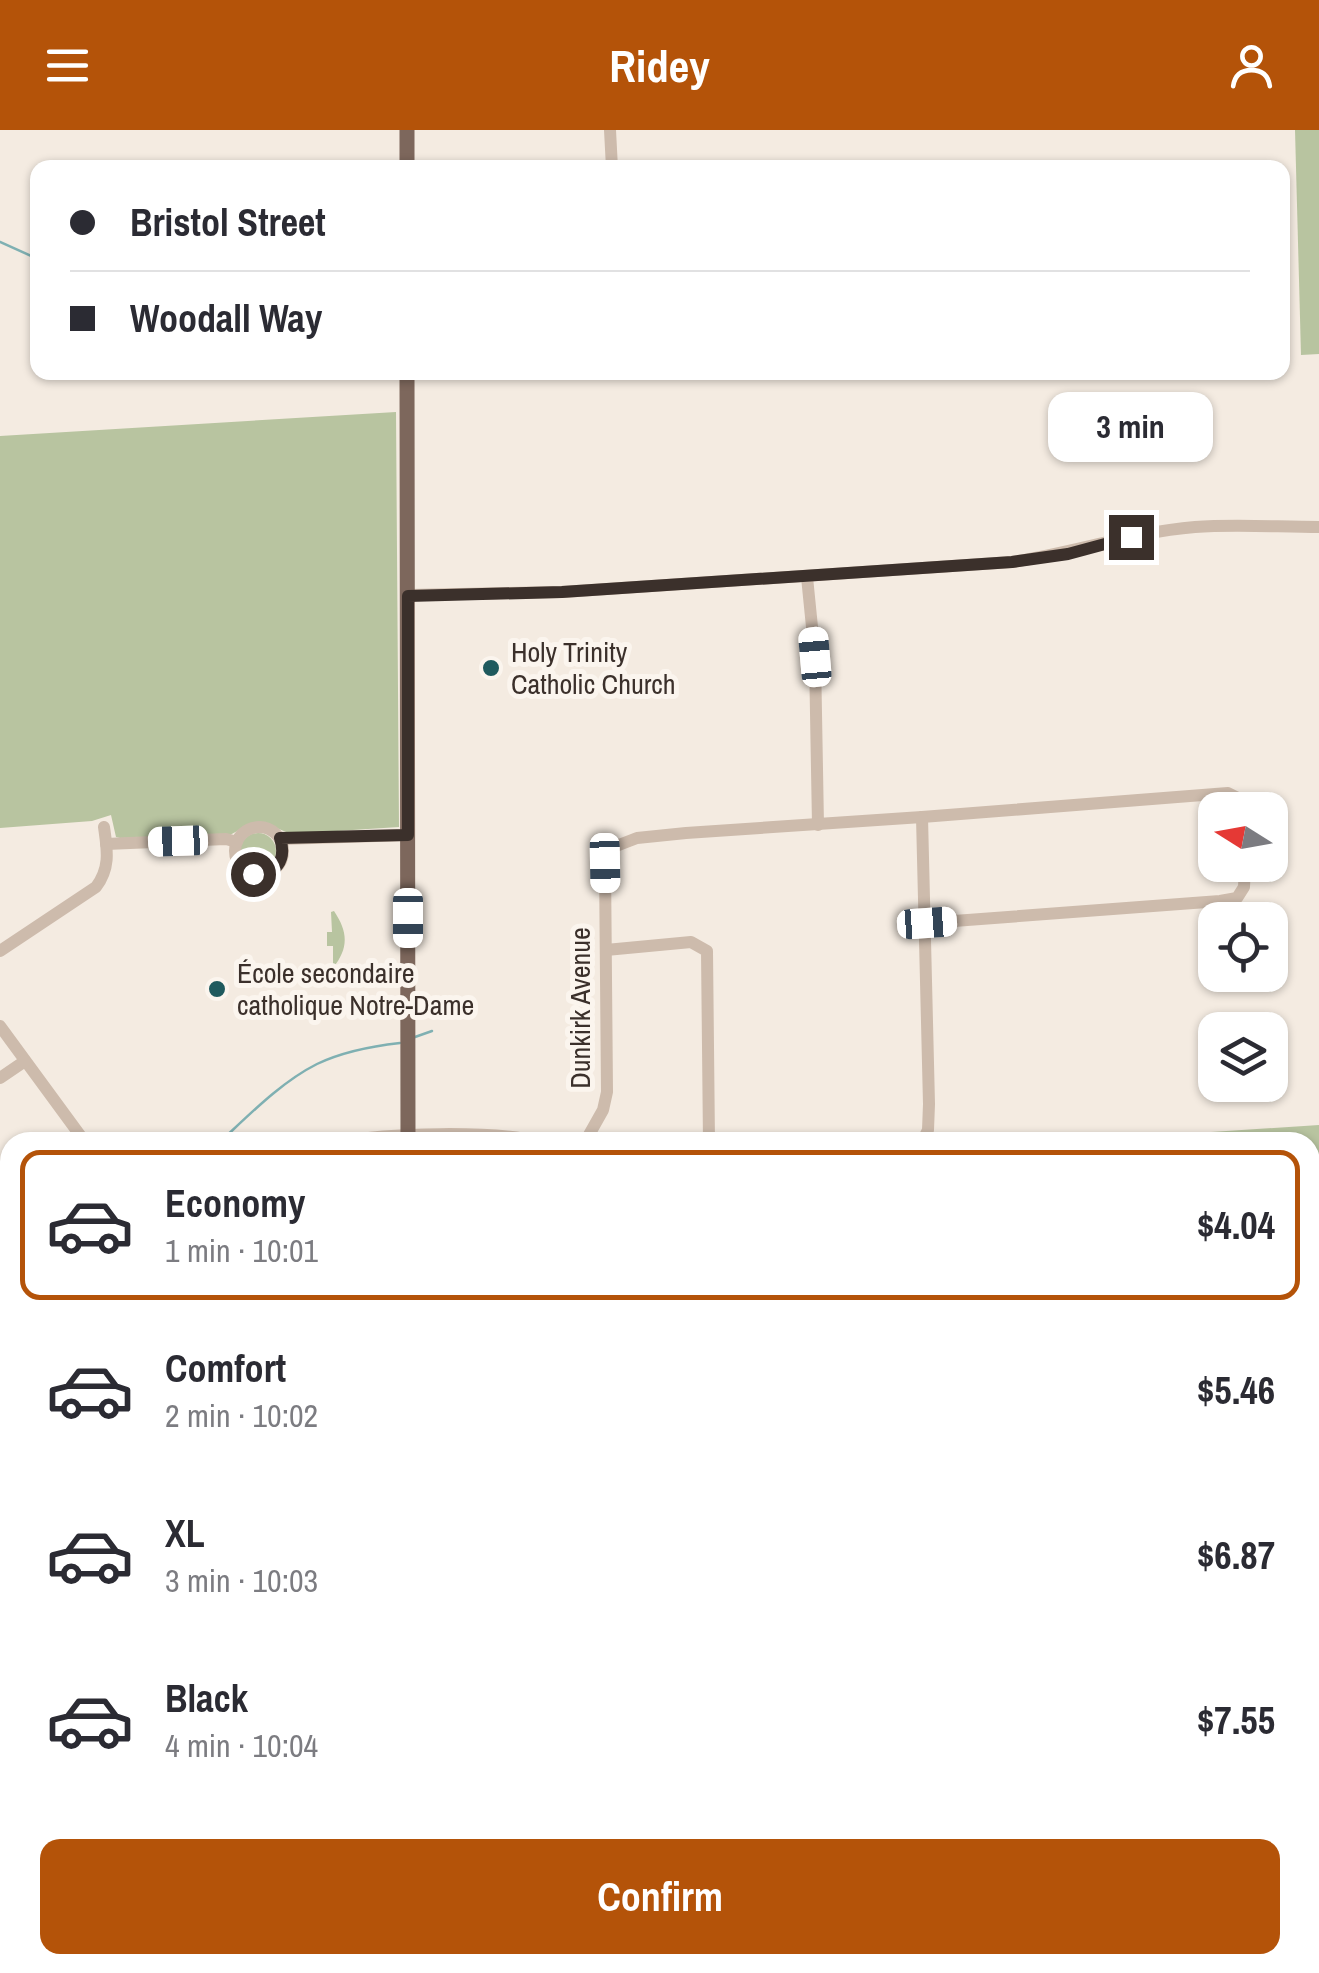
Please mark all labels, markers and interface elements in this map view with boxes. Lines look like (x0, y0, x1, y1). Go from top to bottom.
text: Ridey (609, 35, 710, 96)
icon: menu (40, 38, 95, 93)
icon: person (1224, 38, 1279, 93)
text: Bristol Street (130, 197, 326, 248)
text: Woodall Way (130, 293, 322, 344)
callout: 3 min (1048, 392, 1214, 462)
text: 3 min (1096, 405, 1165, 448)
route end (1109, 515, 1154, 560)
car (797, 626, 833, 688)
place label: Holy Trinity Catholic Church (511, 633, 676, 703)
marker: Holy Trinity Catholic Church (480, 657, 502, 679)
north arrow (1198, 792, 1288, 882)
map controls (1198, 792, 1288, 1102)
car (147, 825, 209, 857)
car (589, 833, 621, 893)
route start (231, 852, 276, 897)
car (393, 888, 423, 948)
button: locate (1198, 902, 1288, 992)
car (896, 906, 958, 940)
street label: Dunkirk Avenue (561, 927, 599, 1089)
place label: École secondaire catholique Notre-Dame (237, 954, 474, 1024)
marker: École secondaire catholique Notre-Dame (206, 978, 228, 1000)
button: layers (1198, 1012, 1288, 1102)
text: Economy (165, 1178, 305, 1229)
icon: car (45, 1180, 135, 1270)
text: $4.04 (1197, 1200, 1275, 1251)
text: 1 min · 10:01 (165, 1229, 318, 1272)
text: Comfort (165, 1343, 286, 1394)
icon: car (45, 1345, 135, 1435)
text: $5.46 (1197, 1365, 1275, 1416)
text: 2 min · 10:02 (165, 1394, 318, 1437)
text: XL (165, 1508, 205, 1559)
icon: car (45, 1510, 135, 1600)
text: $6.87 (1197, 1530, 1275, 1581)
text: 3 min · 10:03 (165, 1559, 318, 1602)
text: Black (165, 1673, 248, 1724)
icon: car (45, 1675, 135, 1765)
text: $7.55 (1197, 1695, 1275, 1746)
text: 4 min · 10:04 (165, 1724, 318, 1767)
button: Confirm (40, 1839, 1280, 1954)

